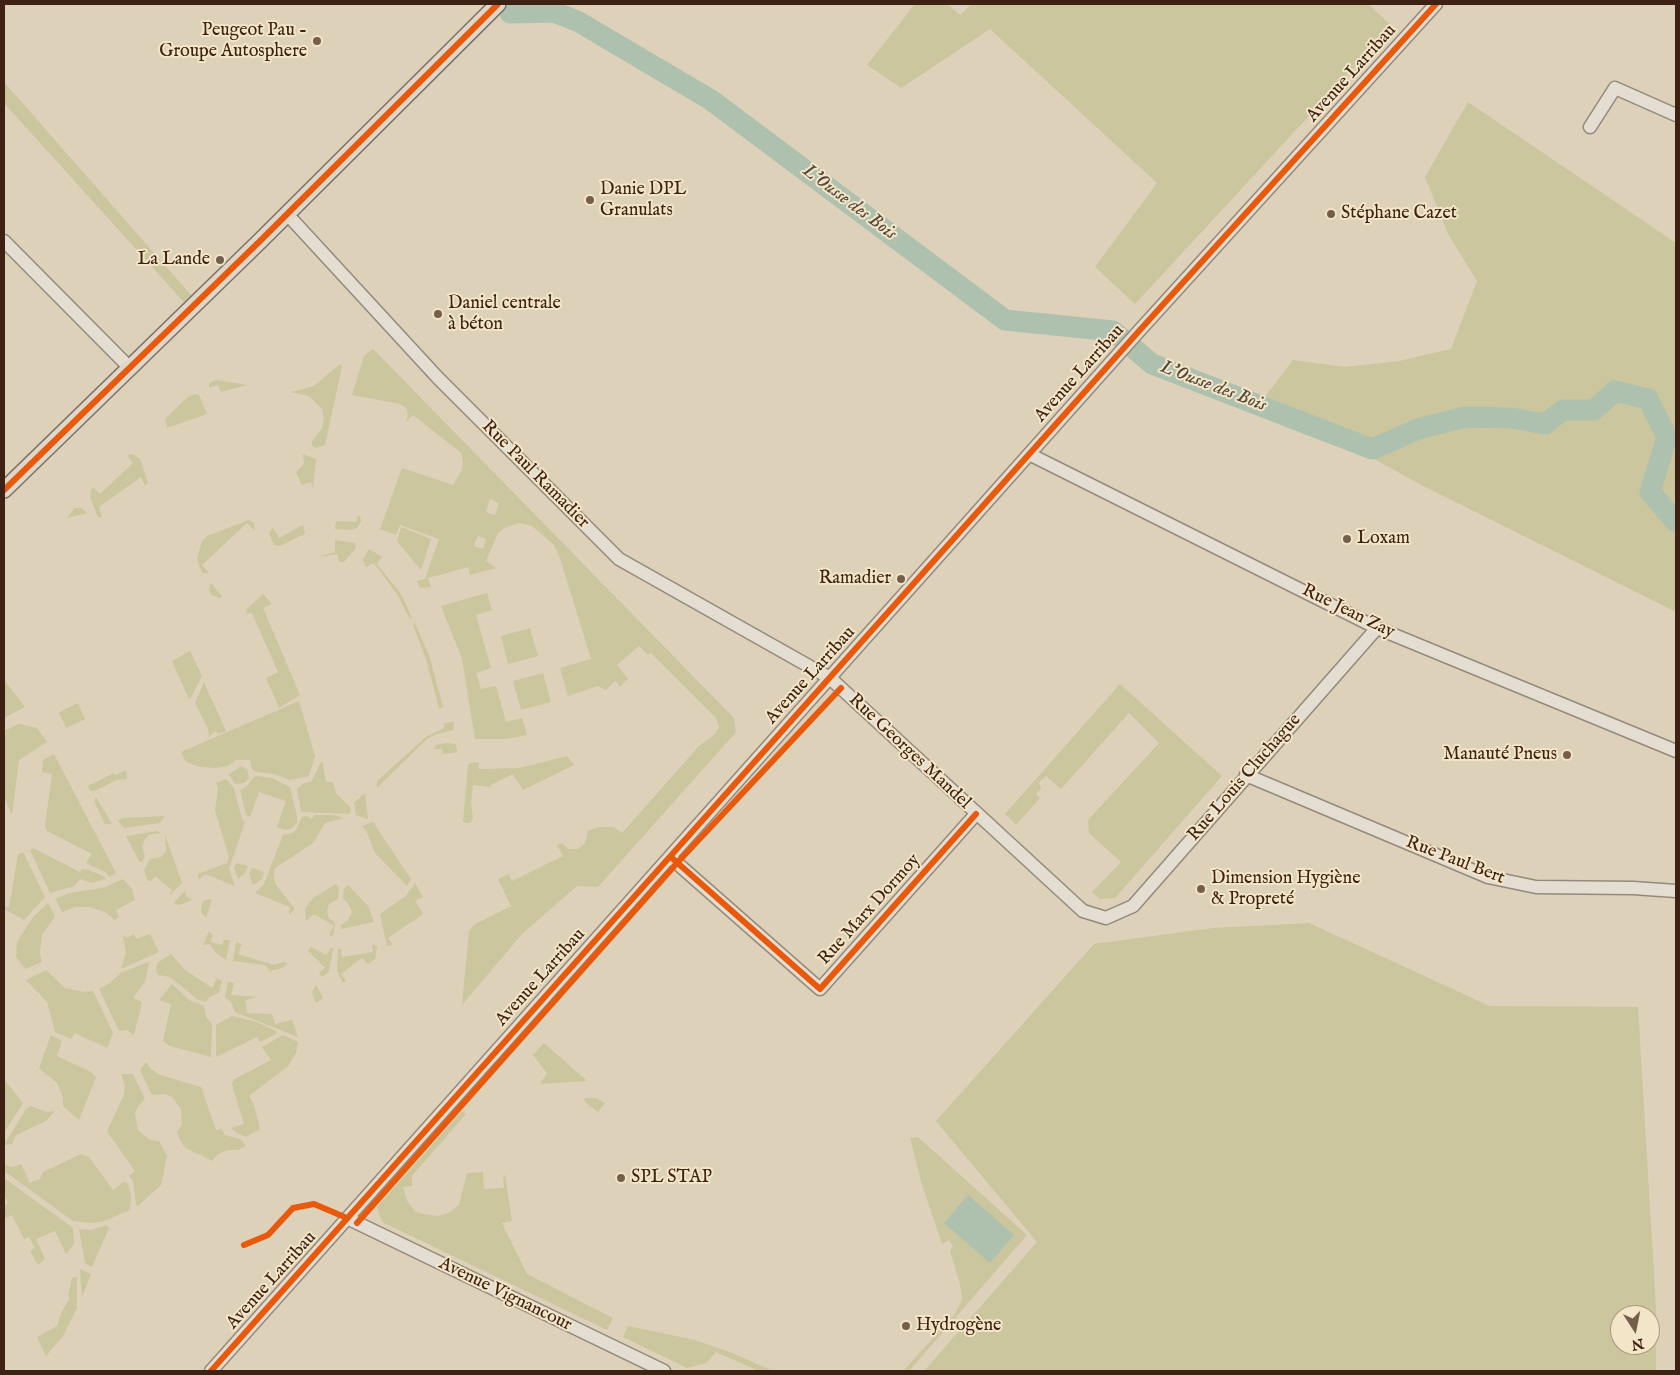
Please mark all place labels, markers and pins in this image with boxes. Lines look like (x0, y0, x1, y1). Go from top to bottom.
place label: Peugeot Pau - Groupe Autosphere (159, 20, 307, 62)
marker: Peugeot Pau - Groupe Autosphere (311, 35, 323, 47)
place label: Danie DPL Granulats (600, 179, 686, 222)
marker: Danie DPL Granulats (584, 194, 596, 206)
place label: Stéphane Cazet (1341, 203, 1457, 225)
marker: Stéphane Cazet (1325, 208, 1337, 220)
place label: La Lande (137, 249, 210, 271)
marker: La Lande (214, 254, 226, 266)
place label: Daniel centrale à béton (448, 293, 561, 336)
marker: Daniel centrale à béton (432, 308, 444, 320)
place label: Loxam (1357, 528, 1410, 550)
marker: Loxam (1341, 533, 1353, 545)
place label: Ramadier (819, 568, 891, 590)
marker: Ramadier (895, 573, 907, 585)
place label: Manauté Pneus (1443, 744, 1557, 766)
marker: Manauté Pneus (1561, 749, 1573, 761)
place label: Dimension Hygiène & Propreté (1211, 868, 1360, 911)
marker: Dimension Hygiène & Propreté (1195, 883, 1207, 895)
place label: SPL STAP (631, 1167, 712, 1189)
marker: SPL STAP (615, 1172, 627, 1184)
place label: Hydrogène (916, 1315, 1001, 1337)
marker: Hydrogène (900, 1320, 912, 1332)

